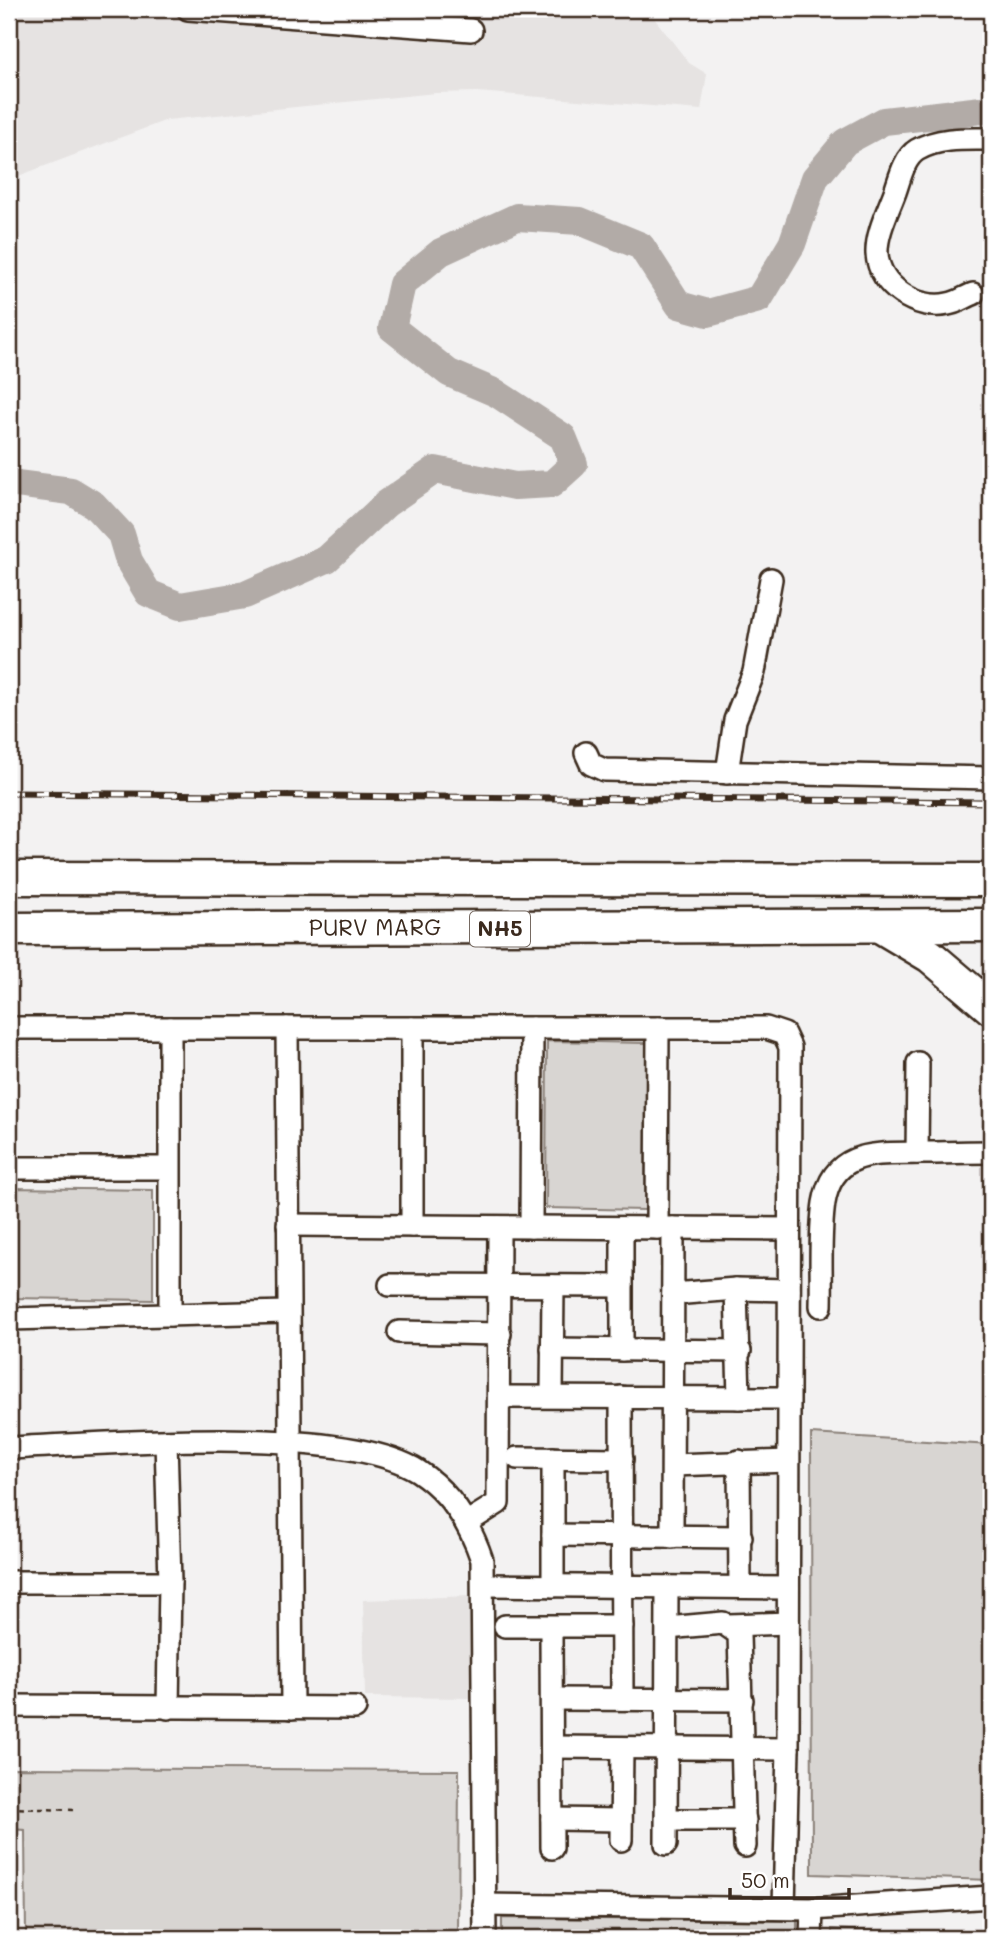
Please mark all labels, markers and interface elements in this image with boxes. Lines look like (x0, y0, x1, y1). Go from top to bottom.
street label: PURV MARG (309, 911, 441, 942)
road number: NH5 (470, 912, 530, 946)
scale bar (730, 1856, 850, 1900)
text: 50 m (741, 1866, 790, 1893)

